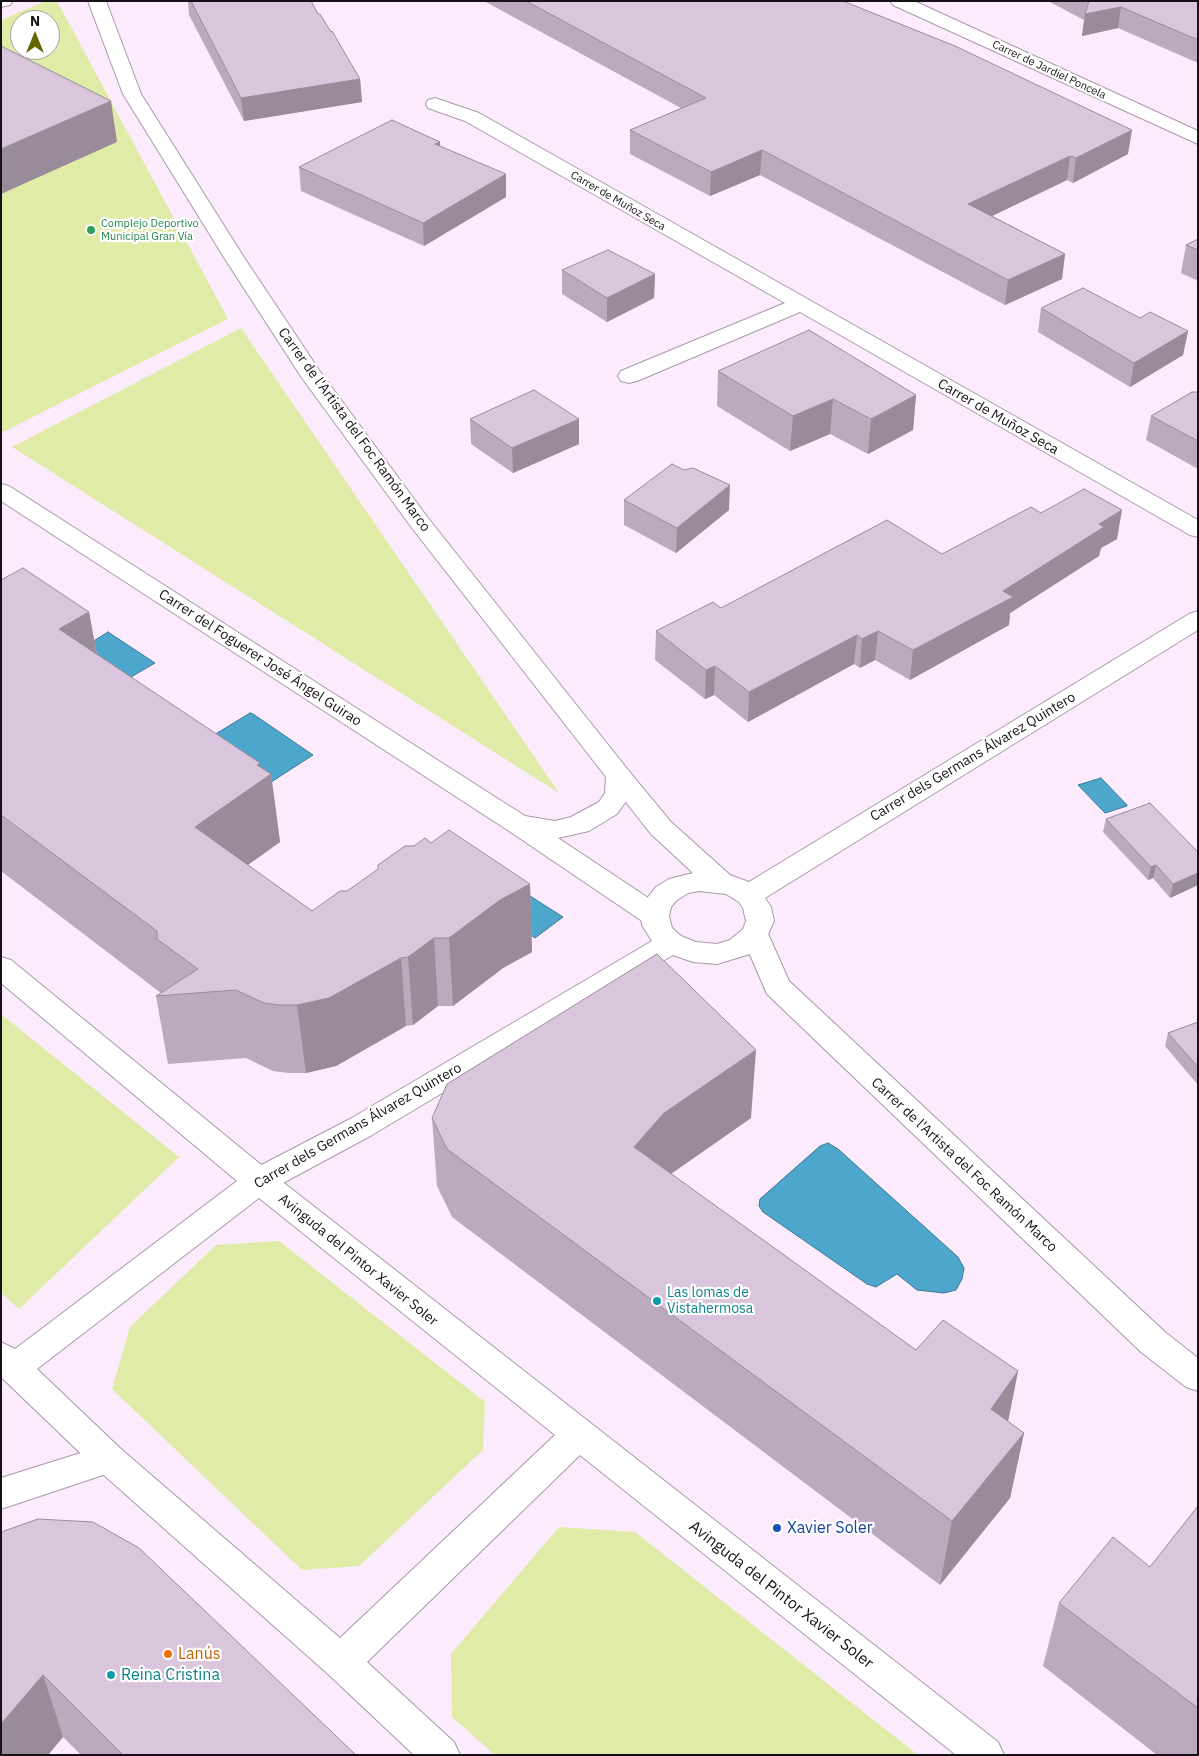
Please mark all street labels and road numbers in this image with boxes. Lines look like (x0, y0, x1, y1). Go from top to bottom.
street label: Carrer de Jardiel Poncela (990, 38, 1108, 102)
street label: Carrer de Muñoz Seca (568, 168, 668, 234)
street label: Carrer de l'Artista del Foc Ramón Marco (274, 325, 434, 535)
street label: Carrer de Muñoz Seca (935, 376, 1061, 458)
street label: Carrer del Foguerer José Ángel Guirao (155, 586, 365, 730)
street label: Carrer dels Germans Álvarez Quintero (867, 689, 1079, 825)
street label: Carrer dels Germans Álvarez Quintero (251, 1060, 465, 1192)
street label: Carrer de l'Artista del Foc Ramón Marco (868, 1074, 1060, 1256)
street label: Avinguda del Pintor Xavier Soler (275, 1190, 441, 1330)
street label: Avinguda del Pintor Xavier Soler (685, 1517, 877, 1673)

